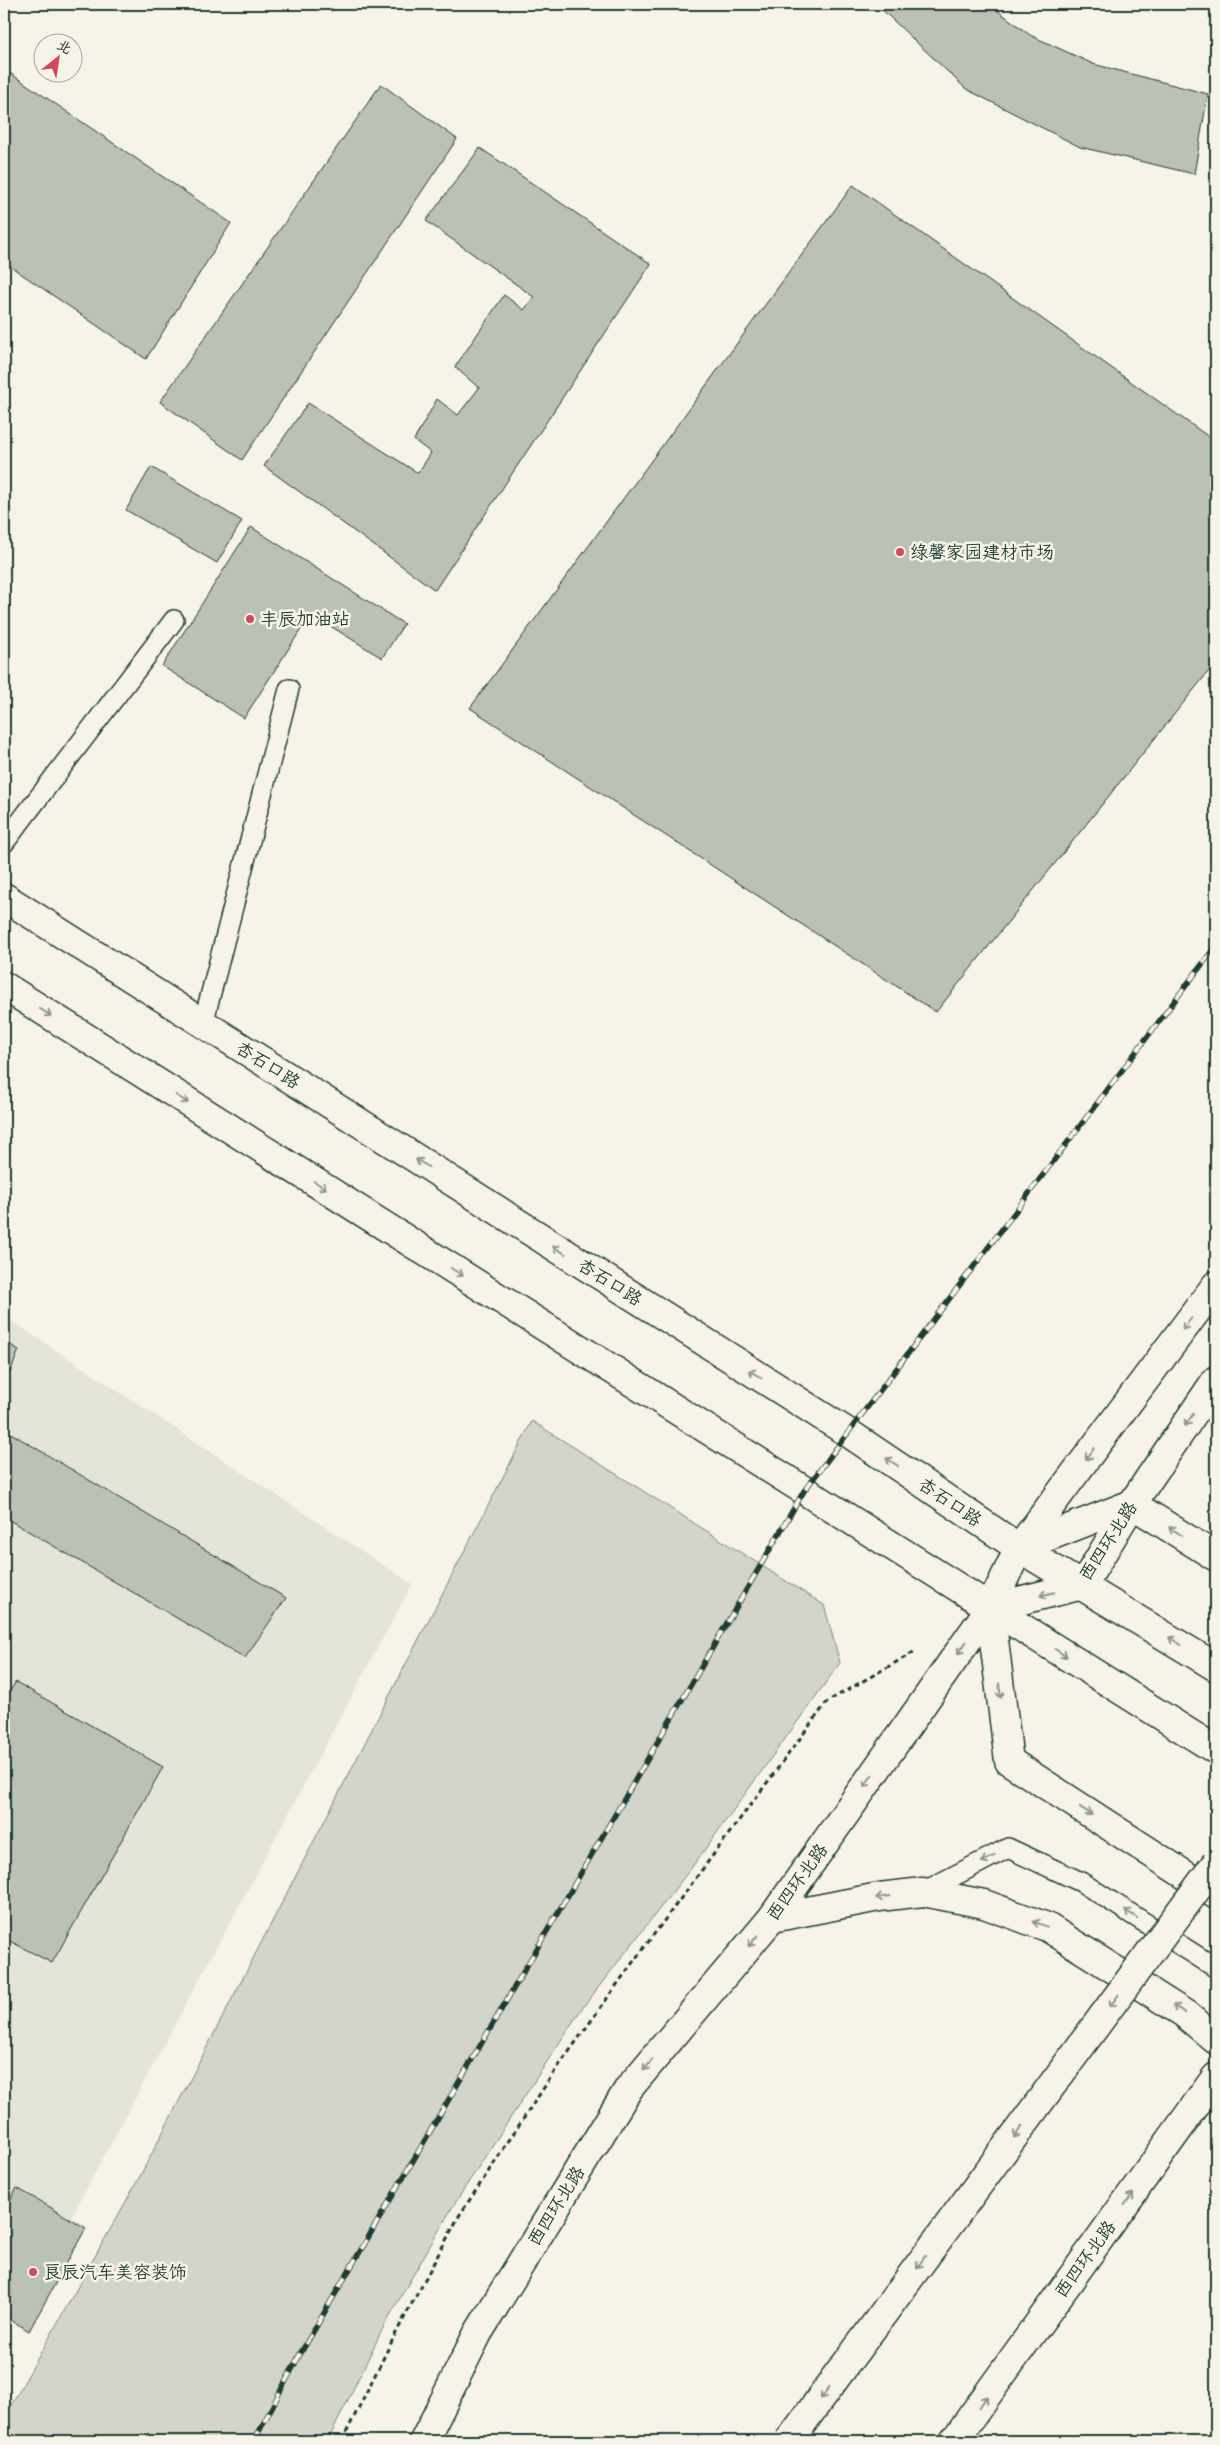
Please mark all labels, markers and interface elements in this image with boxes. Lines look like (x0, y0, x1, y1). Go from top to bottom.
north arrow (32, 32, 82, 82)
text: 北 (53, 38, 74, 60)
place label: 绿馨家园建材市场 (910, 543, 1054, 565)
marker: 绿馨家园建材市场 (894, 546, 906, 558)
place label: 丰辰加油站 (260, 610, 350, 632)
marker: 丰辰加油站 (244, 613, 256, 625)
one-way arrow (38, 1007, 52, 1017)
street label: 杏石口路 (231, 1038, 303, 1095)
one-way arrow (175, 1094, 189, 1104)
one-way arrow (415, 1157, 429, 1167)
one-way arrow (312, 1181, 326, 1191)
one-way arrow (552, 1244, 566, 1255)
street label: 杏石口路 (573, 1255, 645, 1312)
one-way arrow (450, 1268, 464, 1278)
one-way arrow (1182, 1317, 1192, 1331)
one-way arrow (749, 1369, 763, 1379)
one-way arrow (1184, 1413, 1194, 1427)
one-way arrow (1084, 1447, 1095, 1460)
one-way arrow (885, 1457, 899, 1467)
street label: 杏石口路 (913, 1474, 985, 1533)
street label: 西四环北路 (1076, 1498, 1143, 1586)
one-way arrow (1168, 1526, 1182, 1536)
one-way arrow (1040, 1590, 1056, 1599)
one-way arrow (1168, 1636, 1182, 1646)
one-way arrow (957, 1641, 967, 1655)
one-way arrow (1054, 1647, 1068, 1658)
one-way arrow (995, 1683, 1005, 1699)
one-way arrow (863, 1774, 873, 1788)
one-way arrow (1079, 1806, 1093, 1816)
street label: 西四环北路 (763, 1840, 834, 1926)
one-way arrow (980, 1854, 995, 1864)
one-way arrow (875, 1892, 891, 1902)
one-way arrow (1124, 1909, 1138, 1919)
one-way arrow (1033, 1919, 1048, 1929)
one-way arrow (747, 1934, 758, 1947)
one-way arrow (1109, 1994, 1120, 2007)
one-way arrow (1172, 2004, 1186, 2014)
one-way arrow (643, 2059, 654, 2072)
one-way arrow (1013, 2125, 1023, 2139)
street label: 西四环北路 (525, 2163, 591, 2251)
one-way arrow (1123, 2193, 1134, 2206)
street label: 西四环北路 (1051, 2217, 1122, 2303)
one-way arrow (916, 2255, 926, 2269)
place label: 良辰汽车美容装饰 (43, 2263, 187, 2285)
marker: 良辰汽车美容装饰 (27, 2266, 39, 2278)
one-way arrow (819, 2386, 830, 2399)
one-way arrow (977, 2396, 988, 2409)

